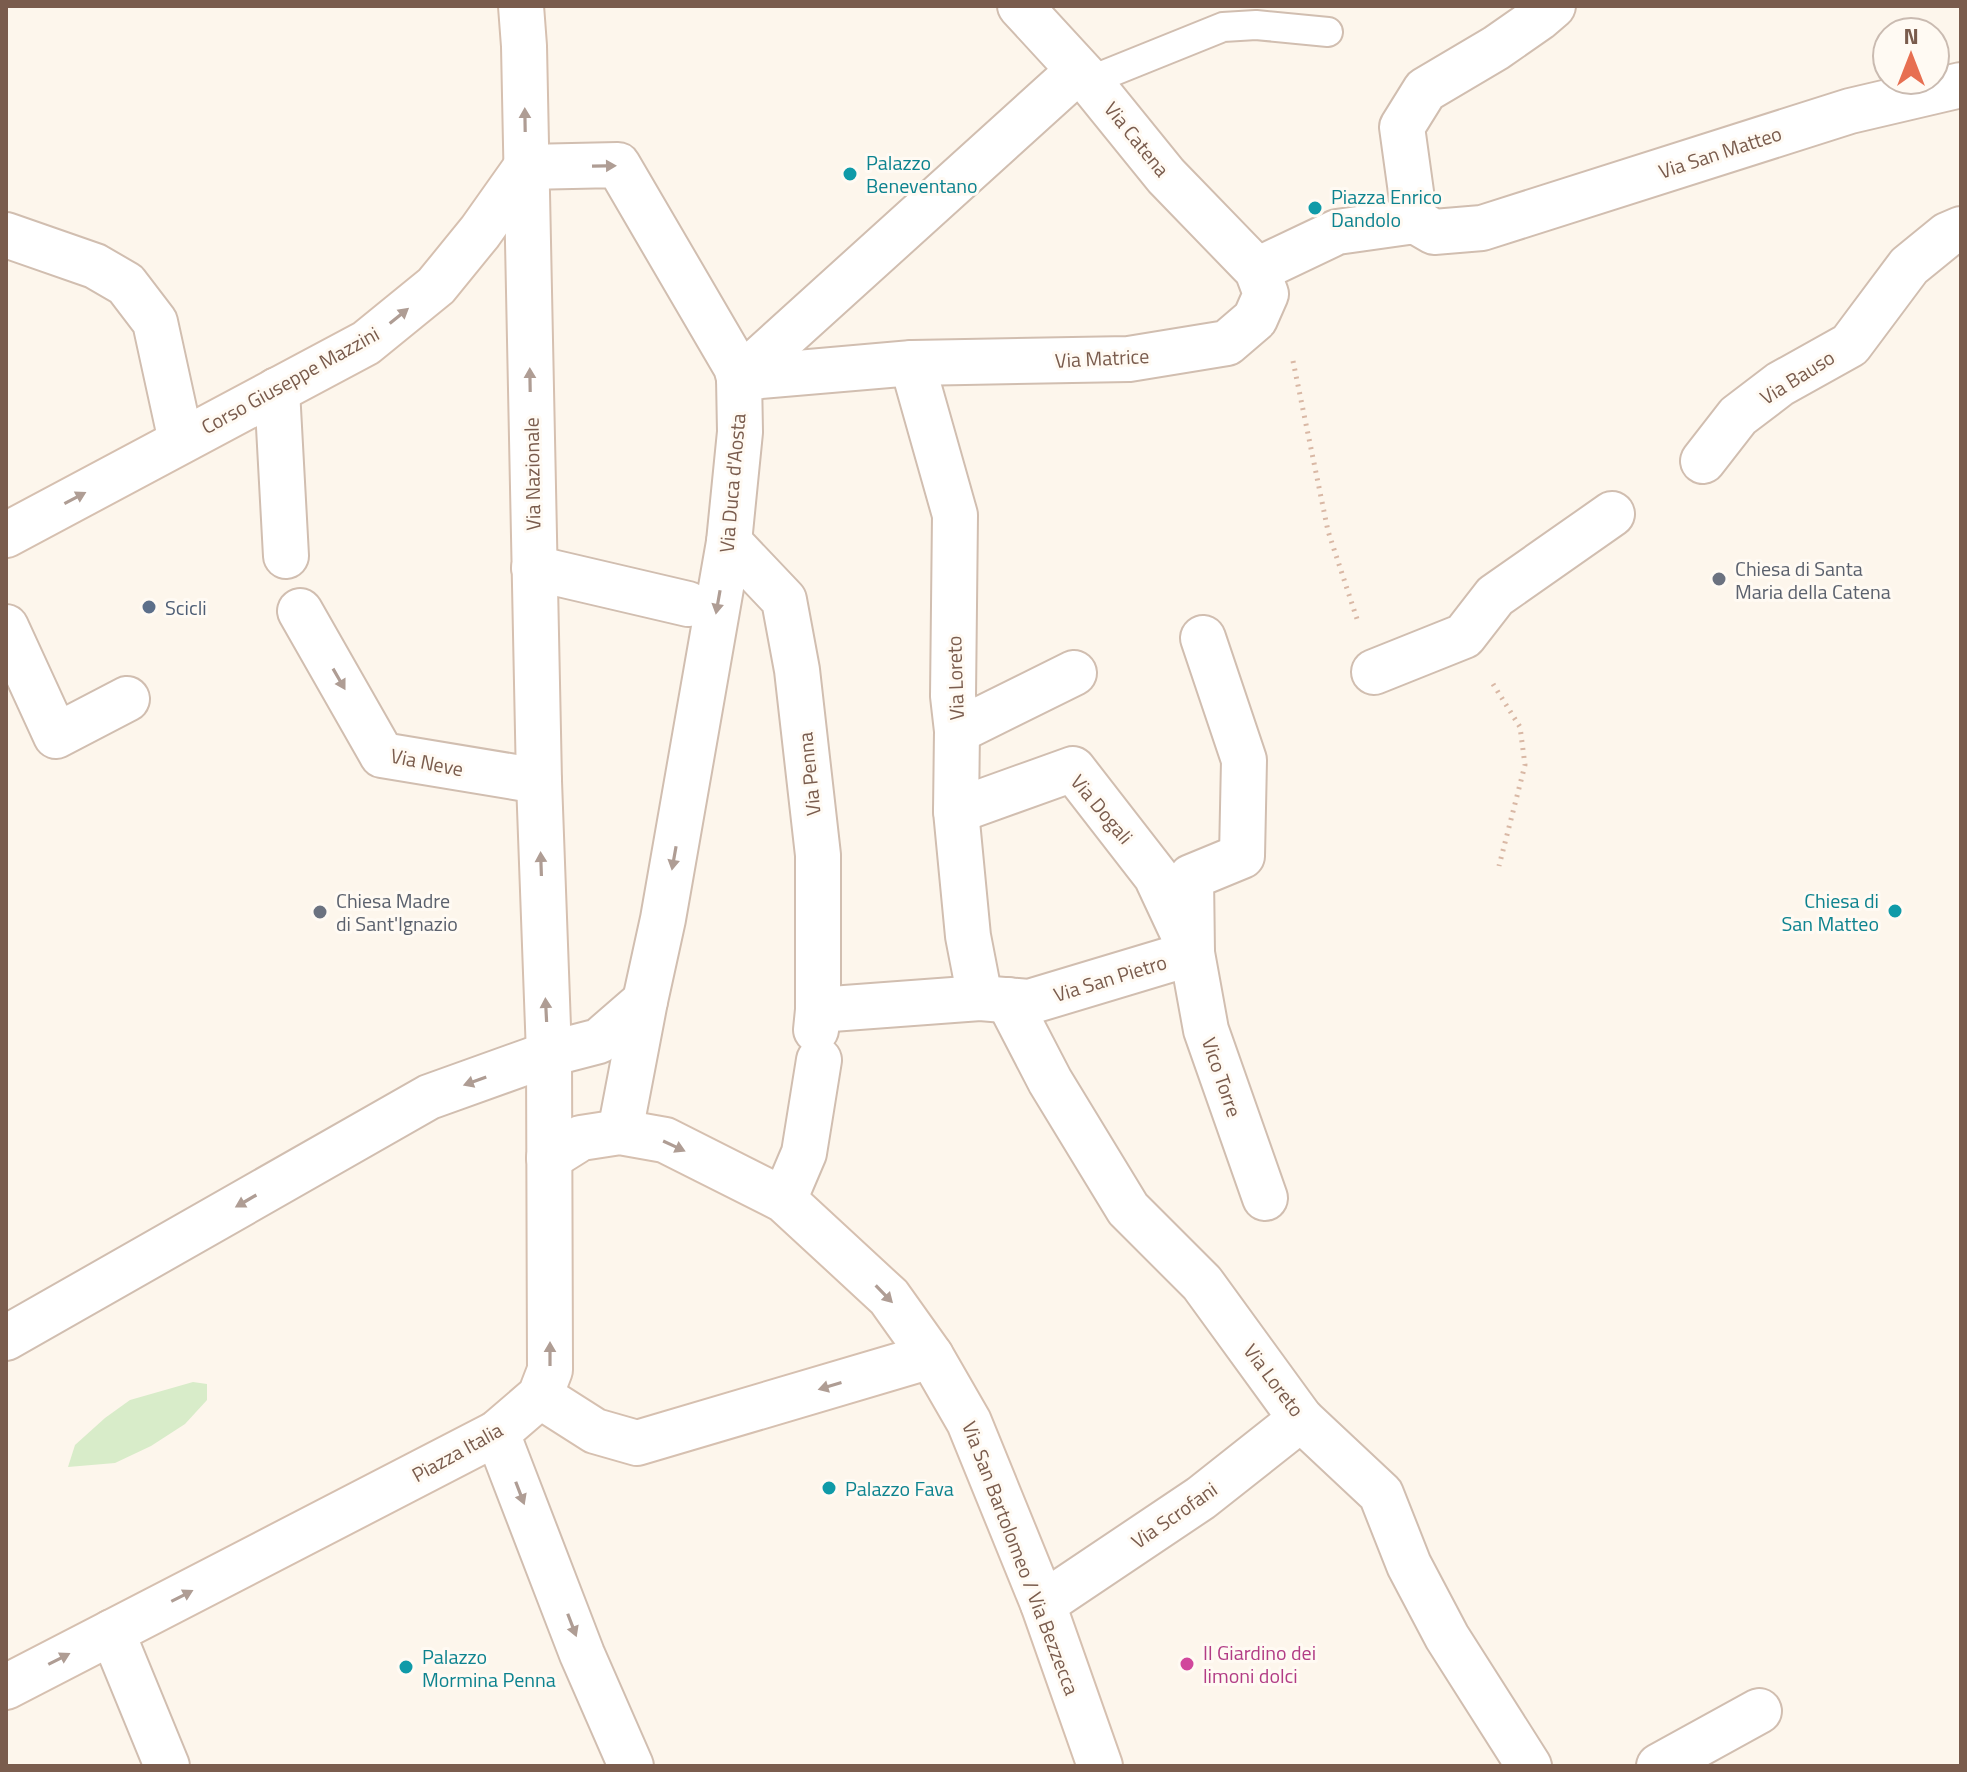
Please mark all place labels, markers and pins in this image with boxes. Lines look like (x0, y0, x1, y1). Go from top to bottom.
place label: Palazzo Beneventano (866, 147, 978, 201)
marker: Palazzo Beneventano (841, 165, 859, 183)
place label: Piazza Enrico Dandolo (1331, 181, 1442, 235)
marker: Piazza Enrico Dandolo (1306, 199, 1324, 217)
place label: Chiesa di Santa Maria della Catena (1735, 553, 1891, 607)
marker: Chiesa di Santa Maria della Catena (1710, 570, 1728, 588)
place label: Scicli (165, 592, 207, 623)
marker: Scicli (140, 598, 158, 616)
place label: Chiesa Madre di Sant'Ignazio (336, 885, 458, 939)
place label: Chiesa di San Matteo (1781, 885, 1879, 939)
marker: Chiesa di San Matteo (1886, 902, 1904, 920)
marker: Chiesa Madre di Sant'Ignazio (311, 903, 329, 921)
place label: Palazzo Fava (845, 1473, 954, 1504)
marker: Palazzo Fava (820, 1479, 838, 1497)
place label: Il Giardino dei limoni dolci (1203, 1637, 1316, 1691)
place label: Palazzo Mormina Penna (422, 1641, 556, 1695)
marker: Il Giardino dei limoni dolci (1178, 1655, 1196, 1673)
marker: Palazzo Mormina Penna (397, 1658, 415, 1676)

